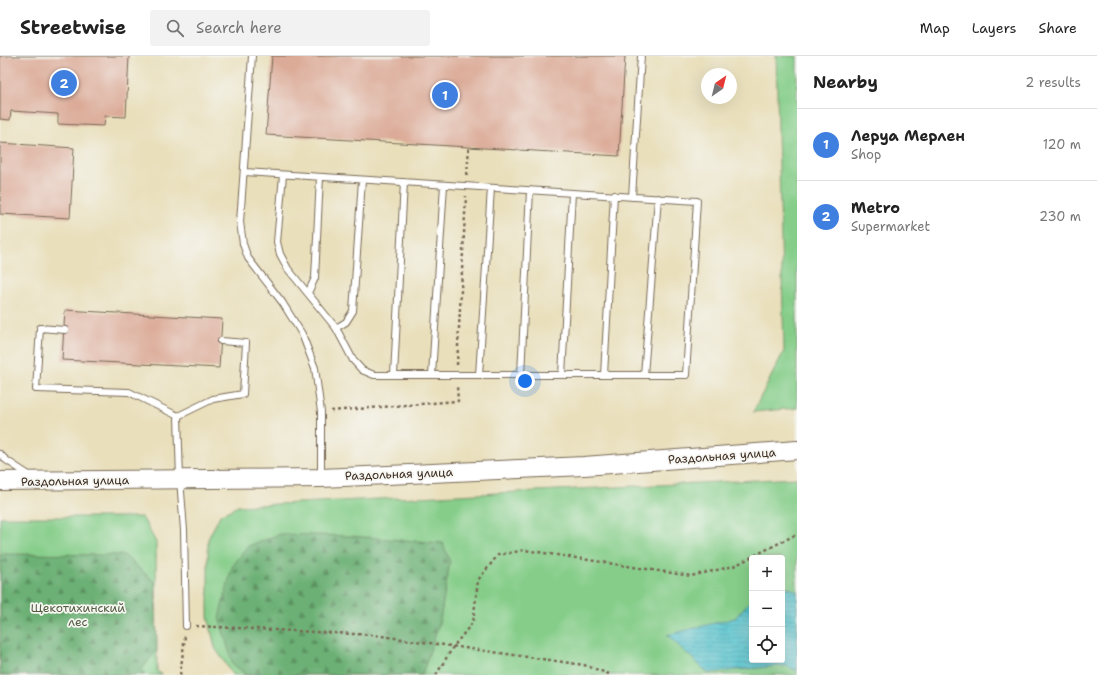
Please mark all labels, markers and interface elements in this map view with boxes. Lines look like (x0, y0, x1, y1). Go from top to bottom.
search box (150, 10, 430, 46)
text: Streetwise (20, 15, 126, 40)
icon: search (164, 17, 186, 39)
text: Search here (196, 18, 282, 38)
text: Map (920, 19, 950, 37)
text: Layers (972, 19, 1016, 37)
text: Share (1038, 19, 1077, 37)
pin: 2 (51, 68, 77, 98)
north arrow (701, 68, 737, 104)
text: Nearby (813, 71, 878, 93)
text: 2 results (1025, 74, 1081, 91)
pin: 1 (432, 80, 458, 110)
text: Леруа Мерлен (851, 126, 965, 146)
text: 1 (823, 136, 829, 153)
text: 120 m (1043, 136, 1081, 153)
text: Shop (851, 146, 881, 163)
text: Metro (851, 198, 900, 218)
text: 2 (821, 208, 831, 225)
text: 230 m (1039, 208, 1081, 225)
text: Supermarket (851, 218, 930, 235)
your location (515, 371, 535, 391)
street label: Раздольная улица (667, 444, 777, 468)
street label: Раздольная улица (345, 464, 454, 484)
street label: Раздольная улица (21, 472, 130, 490)
map controls (749, 555, 785, 663)
button: + (749, 555, 785, 591)
button: − (749, 591, 785, 627)
park label: Щекотихинский лес (31, 600, 125, 630)
button: locate (749, 627, 785, 663)

